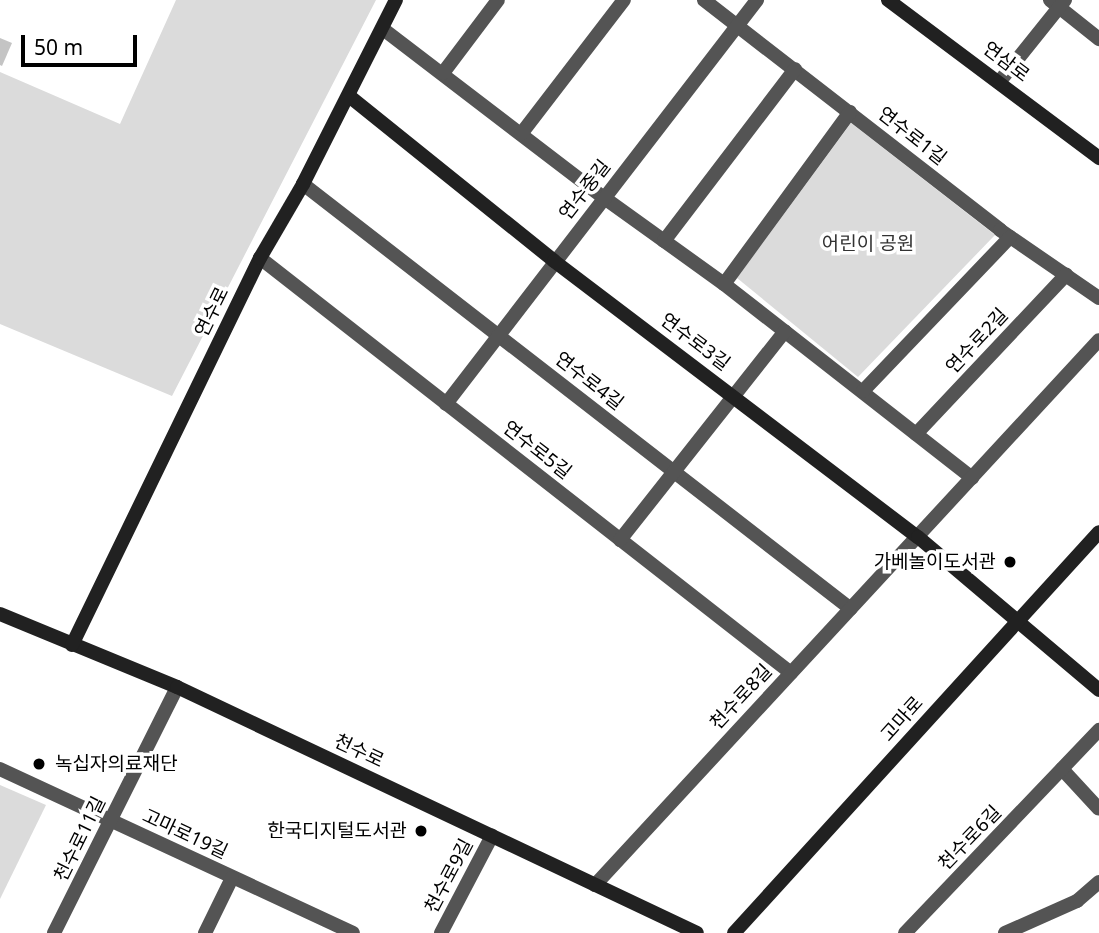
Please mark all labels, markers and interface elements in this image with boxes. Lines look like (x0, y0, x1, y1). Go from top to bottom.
scale bar (24, 21, 140, 65)
text: 50 m (34, 33, 83, 61)
street label: 연삼로 (978, 37, 1034, 87)
street label: 연수로1길 (873, 102, 951, 170)
street label: 연수중길 (554, 155, 616, 225)
park label: 어린이 공원 (822, 233, 914, 255)
street label: 연수로 (190, 283, 234, 341)
street label: 연수로2길 (941, 304, 1013, 378)
street label: 연수로3길 (656, 309, 734, 375)
street label: 연수로4길 (550, 347, 628, 415)
street label: 연수로5길 (498, 416, 576, 484)
place label: 가베놀이도서관 (874, 551, 996, 573)
marker: 가베놀이도서관 (1002, 554, 1018, 570)
street label: 천수로8길 (705, 660, 777, 734)
street label: 고마로 (876, 692, 928, 746)
street label: 천수로 (330, 730, 388, 772)
place label: 녹십자의료재단 (55, 753, 177, 775)
marker: 녹십자의료재단 (29, 754, 49, 774)
street label: 천수로11길 (50, 793, 110, 885)
street label: 천수로6길 (934, 801, 1006, 875)
street label: 고마로19길 (139, 804, 231, 864)
place label: 한국디지털도서관 (267, 820, 407, 842)
marker: 한국디지털도서관 (413, 823, 429, 839)
street label: 천수로9길 (420, 835, 478, 917)

